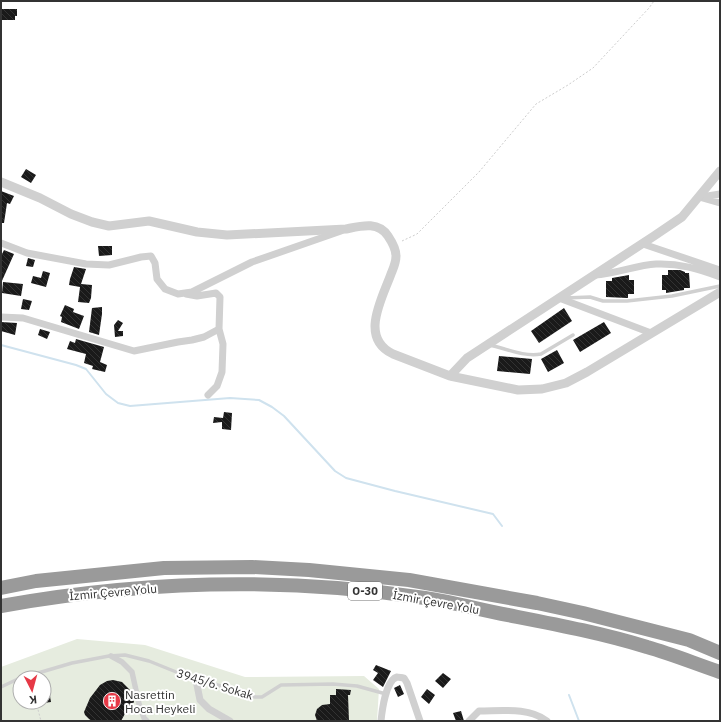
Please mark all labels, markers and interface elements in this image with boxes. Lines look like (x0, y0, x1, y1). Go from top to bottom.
street label: İzmir Çevre Yolu (69, 581, 157, 603)
road number: O-30 (348, 582, 382, 600)
street label: İzmir Çevre Yolu (391, 587, 481, 617)
street label: 3945/6. Sokak (175, 665, 256, 703)
north arrow (12, 670, 52, 710)
place label: Nasrettin Hoca Heykeli (125, 687, 195, 716)
building icon: Nasrettin Hoca Heykeli (102, 691, 122, 711)
text: K (28, 693, 38, 707)

